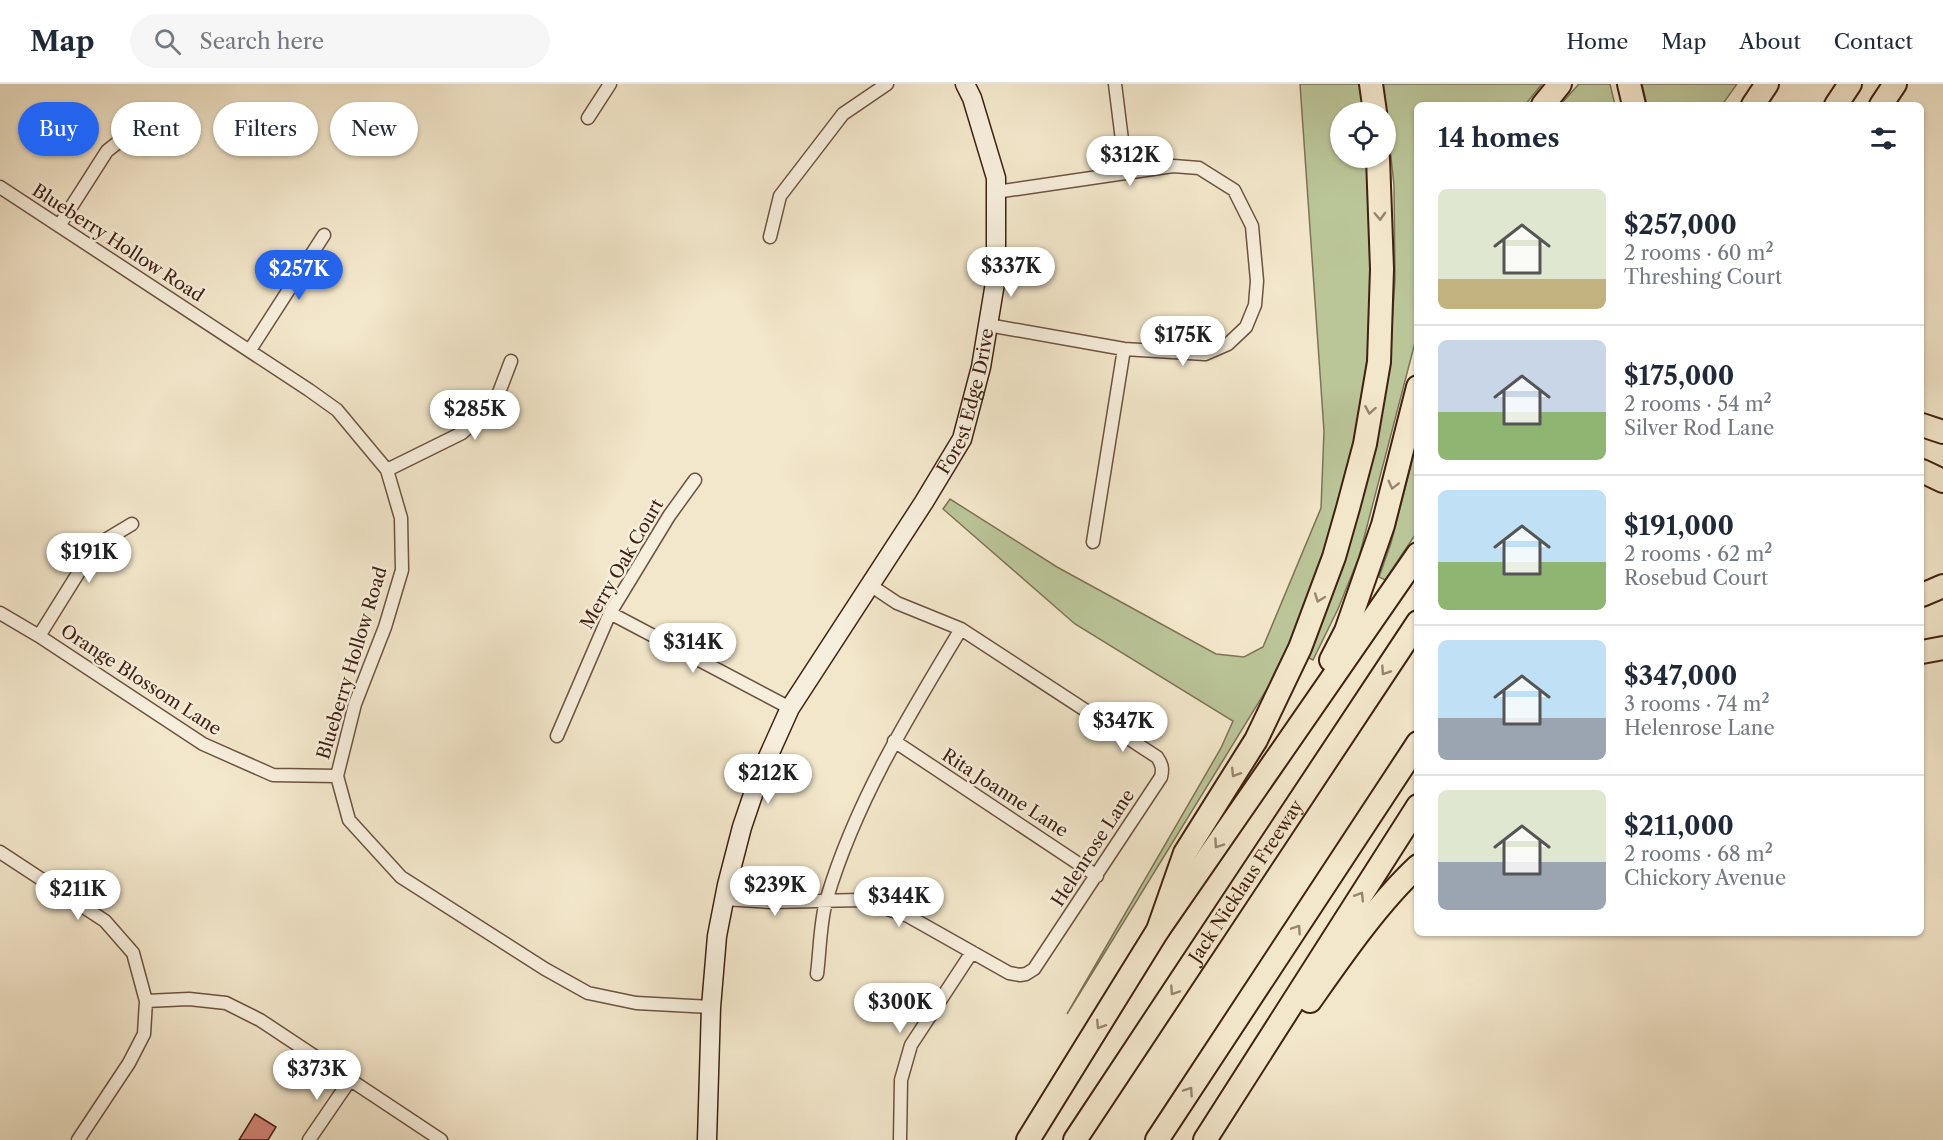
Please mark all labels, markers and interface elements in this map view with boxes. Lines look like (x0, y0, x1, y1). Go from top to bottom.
search box (130, 14, 550, 68)
text: Map (30, 24, 94, 58)
icon: search (151, 25, 184, 58)
text: Search here (199, 28, 324, 55)
text: Home (1567, 29, 1628, 54)
text: Map (1661, 29, 1706, 54)
text: About (1739, 29, 1801, 54)
text: Contact (1834, 29, 1913, 54)
chip: Buy (18, 102, 99, 156)
chip: Rent (111, 102, 201, 156)
chip: Filters (213, 102, 318, 156)
chip: New (330, 102, 418, 156)
map controls (1330, 102, 1396, 168)
button: locate (1330, 102, 1396, 168)
text: 14 homes (1438, 122, 1560, 154)
icon: filters (1867, 122, 1900, 155)
pin: $312K (1088, 136, 1172, 187)
text: $312K (1100, 143, 1160, 167)
street label: Blueberry Hollow Road (28, 179, 208, 307)
text: $257,000 (1624, 209, 1737, 241)
one-way arrow (1374, 211, 1387, 220)
icon: home (1486, 213, 1558, 285)
text: 2 rooms · 60 m² (1624, 241, 1774, 265)
pin: $337K (969, 247, 1053, 298)
pin: $257K (257, 250, 341, 301)
text: $337K (981, 254, 1041, 278)
text: $257K (269, 257, 329, 281)
text: Threshing Court (1624, 265, 1782, 289)
pin: $175K (1141, 316, 1225, 367)
text: $175K (1154, 323, 1212, 347)
street label: Forest Edge Drive (932, 327, 998, 478)
text: $175,000 (1624, 360, 1734, 392)
icon: home (1486, 364, 1558, 436)
pin: $285K (433, 390, 517, 441)
text: 2 rooms · 54 m² (1624, 392, 1772, 416)
text: $285K (444, 397, 506, 421)
one-way arrow (1365, 406, 1377, 415)
text: Silver Rod Lane (1624, 416, 1774, 440)
one-way arrow (1387, 480, 1400, 490)
street label: Merry Oak Court (576, 495, 668, 633)
text: $191,000 (1624, 510, 1734, 542)
icon: home (1486, 514, 1558, 586)
pin: $191K (47, 533, 131, 584)
text: $191K (60, 540, 118, 564)
text: 2 rooms · 62 m² (1624, 542, 1772, 566)
street label: Blueberry Hollow Road (312, 564, 392, 762)
text: Rosebud Court (1624, 566, 1768, 590)
one-way arrow (1313, 592, 1326, 603)
street label: Orange Blossom Lane (56, 620, 226, 740)
pin: $314K (651, 623, 735, 674)
text: $314K (663, 630, 723, 654)
text: $347,000 (1624, 660, 1737, 692)
one-way arrow (1381, 664, 1392, 675)
icon: home (1486, 664, 1558, 736)
text: 3 rooms · 74 m² (1624, 692, 1770, 716)
pin: $347K (1081, 702, 1165, 753)
text: $347K (1093, 709, 1153, 733)
text: Helenrose Lane (1624, 716, 1775, 740)
street label: Rita Joanne Lane (938, 744, 1072, 842)
pin: $212K (726, 754, 810, 805)
text: $212K (738, 761, 798, 785)
one-way arrow (1231, 767, 1242, 778)
street label: Helenrose Lane (1047, 785, 1139, 911)
street label: Jack Nicklaus Freeway (1183, 795, 1309, 970)
text: $211,000 (1624, 810, 1734, 842)
icon: home (1486, 814, 1558, 886)
one-way arrow (1214, 838, 1225, 849)
text: 2 rooms · 68 m² (1624, 842, 1773, 866)
pin: $239K (733, 866, 817, 917)
text: Chickory Avenue (1624, 866, 1786, 890)
pin: $211K (36, 870, 120, 921)
text: $239K (744, 873, 806, 897)
text: $211K (50, 877, 106, 901)
pin: $344K (857, 877, 941, 928)
text: $344K (868, 884, 930, 908)
one-way arrow (1353, 892, 1364, 903)
one-way arrow (1289, 924, 1300, 935)
pin: $300K (858, 983, 942, 1034)
one-way arrow (1170, 985, 1181, 996)
text: $300K (868, 990, 932, 1014)
one-way arrow (1095, 1019, 1107, 1029)
pin: $373K (275, 1050, 359, 1101)
text: $373K (287, 1057, 347, 1081)
one-way arrow (1182, 1087, 1193, 1098)

